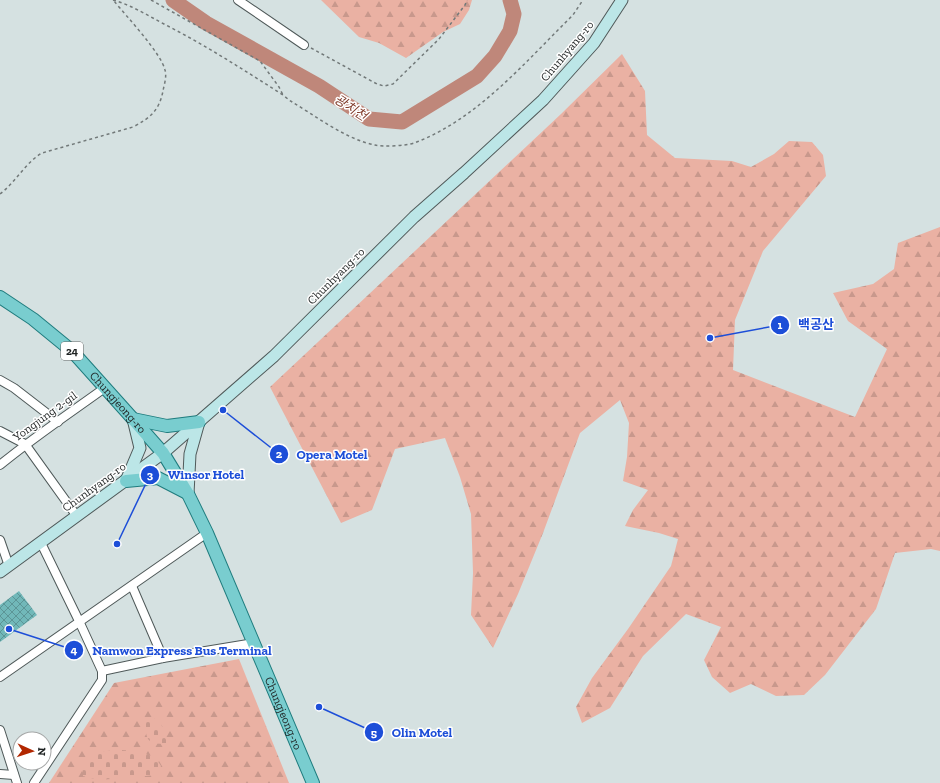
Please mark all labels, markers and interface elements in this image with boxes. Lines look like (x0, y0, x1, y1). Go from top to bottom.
street label: Chunhyang-ro (538, 18, 596, 84)
water label: 광치천 (332, 91, 371, 124)
street label: Chunhyang-ro (305, 245, 367, 307)
callout: 백공산 (770, 312, 842, 337)
text: 백공산 (798, 317, 834, 332)
text: 1 (778, 318, 783, 332)
road number: 24 (61, 342, 83, 360)
street label: Chungjeong-ro (87, 369, 149, 436)
street label: Yongjung 2-gil (10, 388, 80, 445)
callout: Opera Motel (269, 442, 376, 467)
text: 2 (276, 447, 283, 461)
text: Opera Motel (296, 447, 368, 462)
street label: Chunhyang-ro (60, 459, 128, 515)
callout: Winsor Hotel (140, 462, 253, 487)
text: Winsor Hotel (168, 467, 245, 482)
text: 3 (147, 468, 154, 482)
callout: Namwon Express Bus Terminal (64, 638, 280, 663)
text: 4 (71, 643, 78, 657)
text: Namwon Express Bus Terminal (92, 643, 272, 658)
street label: Chungjeong-ro (262, 675, 305, 752)
callout: Olin Motel (364, 720, 460, 745)
text: Olin Motel (392, 725, 452, 740)
text: 5 (371, 726, 377, 740)
north arrow (12, 731, 52, 771)
text: N (35, 747, 48, 757)

